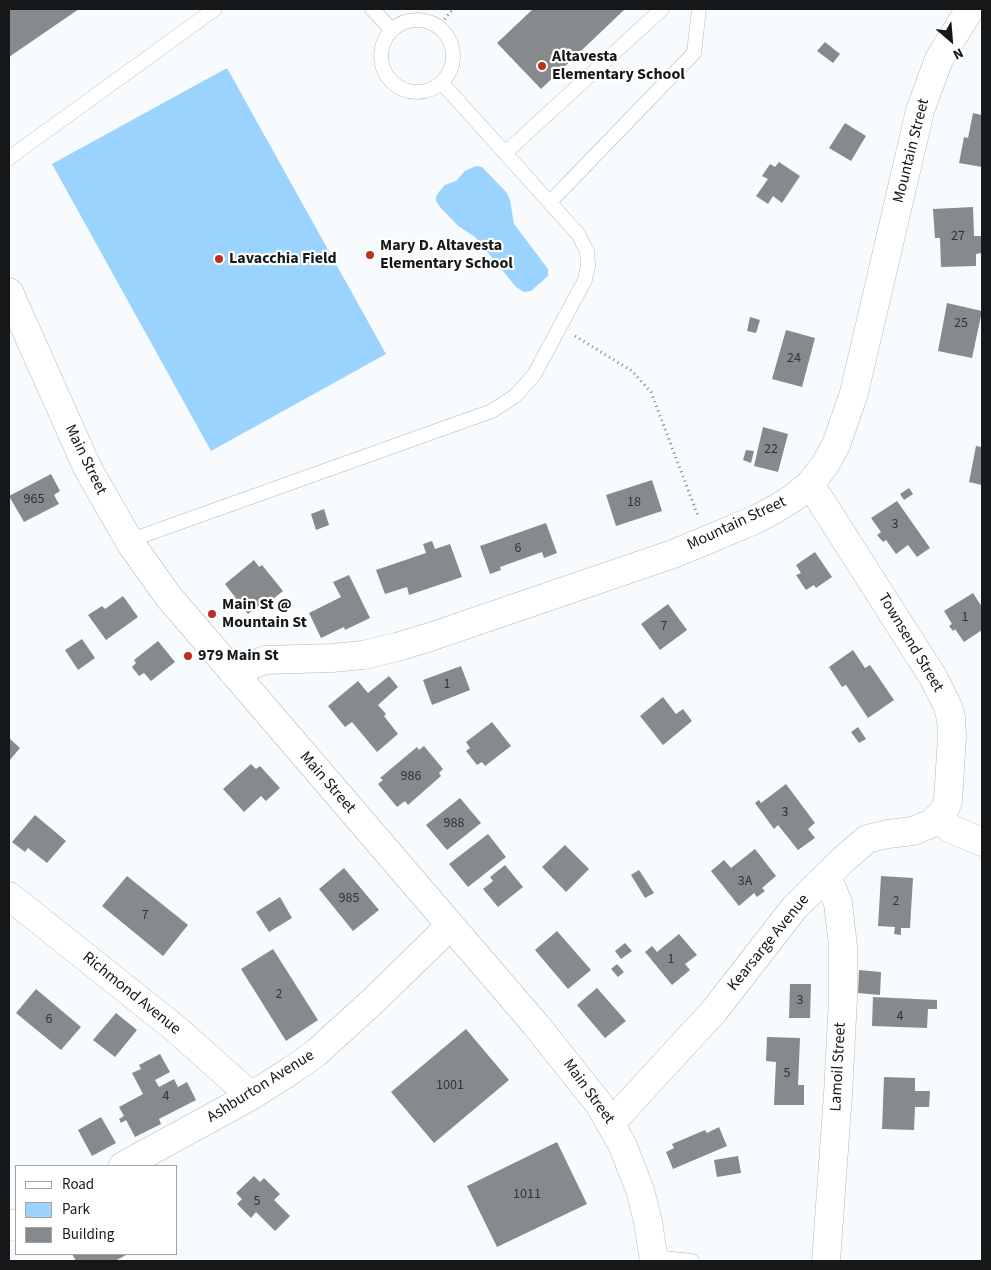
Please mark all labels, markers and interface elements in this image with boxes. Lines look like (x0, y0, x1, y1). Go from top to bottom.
north arrow (926, 15, 976, 65)
text: N (949, 42, 966, 64)
place label: Altavesta Elementary School (552, 47, 685, 85)
marker: Altavesta Elementary School (536, 60, 548, 72)
street label: Mountain Street (890, 97, 934, 205)
house number: 27 (951, 229, 965, 245)
place label: Mary D. Altavesta Elementary School (380, 236, 513, 274)
place label: Lavacchia Field (229, 249, 337, 269)
marker: Mary D. Altavesta Elementary School (364, 249, 376, 261)
marker: Lavacchia Field (213, 253, 225, 265)
house number: 25 (954, 316, 968, 332)
house number: 24 (787, 351, 801, 367)
street label: Main Street (60, 422, 110, 498)
house number: 22 (764, 442, 778, 458)
house number: 965 (24, 492, 44, 508)
street label: Mountain Street (685, 493, 789, 555)
house number: 18 (627, 495, 641, 511)
house number: 3 (892, 517, 898, 533)
house number: 6 (515, 541, 521, 557)
street label: Townsend Street (873, 590, 947, 696)
place label: Main St @ Mountain St (222, 595, 307, 633)
marker: Main St @ Mountain St (206, 608, 218, 620)
house number: 1 (962, 610, 968, 626)
house number: 7 (661, 619, 667, 635)
place label: 979 Main St (198, 646, 279, 666)
marker: 979 Main St (182, 650, 194, 662)
house number: 1 (444, 677, 450, 693)
street label: Main Street (295, 748, 359, 818)
house number: 986 (401, 769, 421, 785)
house number: 3 (782, 805, 788, 821)
house number: 988 (444, 816, 464, 832)
house number: 3A (738, 874, 752, 890)
house number: 985 (339, 891, 359, 907)
street label: Kearsarge Avenue (724, 891, 814, 995)
house number: 2 (893, 894, 899, 910)
house number: 7 (142, 908, 148, 924)
street label: Richmond Avenue (78, 948, 184, 1040)
house number: 1 (668, 952, 674, 968)
house number: 2 (276, 987, 282, 1003)
house number: 3 (797, 993, 803, 1009)
house number: 4 (897, 1009, 903, 1025)
house number: 6 (46, 1012, 52, 1028)
street label: Lamoil Street (827, 1022, 851, 1112)
street label: Ashburton Avenue (204, 1046, 318, 1128)
street label: Main Street (558, 1056, 618, 1128)
house number: 5 (784, 1066, 790, 1082)
house number: 1001 (436, 1078, 464, 1094)
house number: 4 (163, 1089, 169, 1105)
legend (15, 1165, 178, 1255)
text: Road (62, 1174, 94, 1195)
house number: 1011 (513, 1187, 541, 1203)
house number: 5 (254, 1194, 260, 1210)
text: Park (62, 1199, 90, 1220)
text: Building (62, 1224, 114, 1245)

